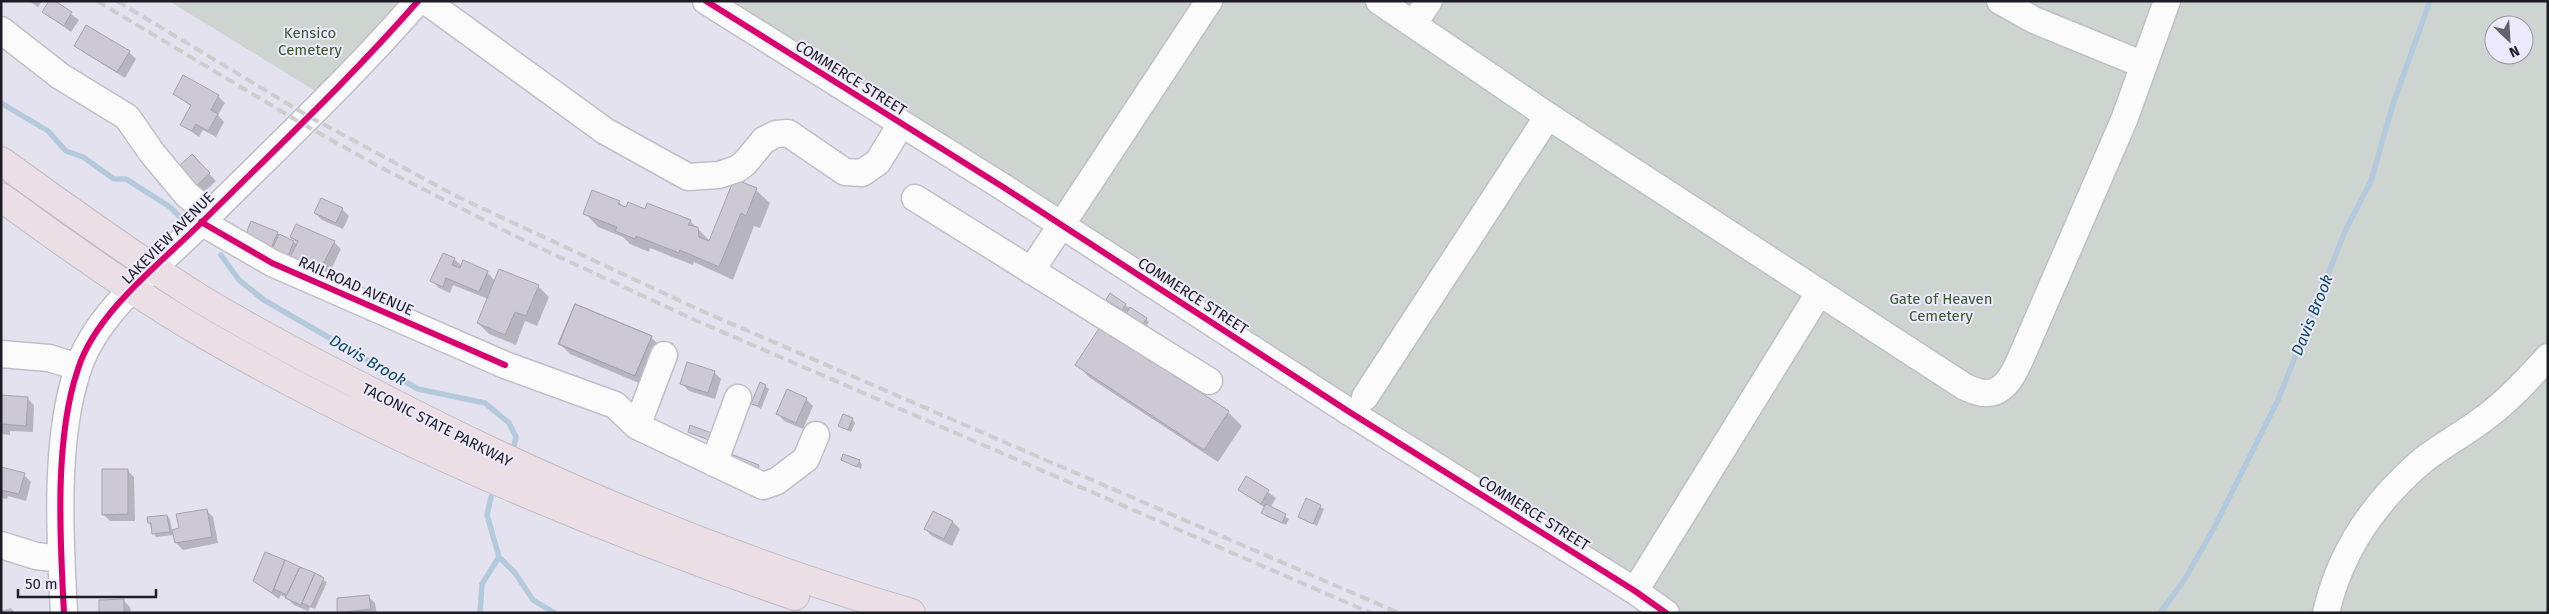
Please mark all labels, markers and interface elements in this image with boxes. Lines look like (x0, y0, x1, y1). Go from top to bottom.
north arrow (2484, 15, 2534, 65)
park label: Kensico Cemetery (278, 24, 343, 59)
street label: COMMERCE STREET (792, 37, 910, 120)
text: N (2506, 42, 2522, 61)
street label: LAKEVIEW AVENUE (118, 188, 218, 288)
street label: RAILROAD AVENUE (296, 253, 416, 319)
street label: COMMERCE STREET (1135, 254, 1252, 338)
water label: Davis Brook (2287, 272, 2337, 358)
park label: Gate of Heaven Cemetery (1889, 290, 1993, 325)
water label: Davis Brook (326, 330, 410, 390)
street label: TACONIC STATE PARKWAY (359, 379, 516, 471)
street label: COMMERCE STREET (1475, 472, 1593, 555)
scale bar (18, 566, 155, 598)
text: 50 m (25, 575, 58, 593)

